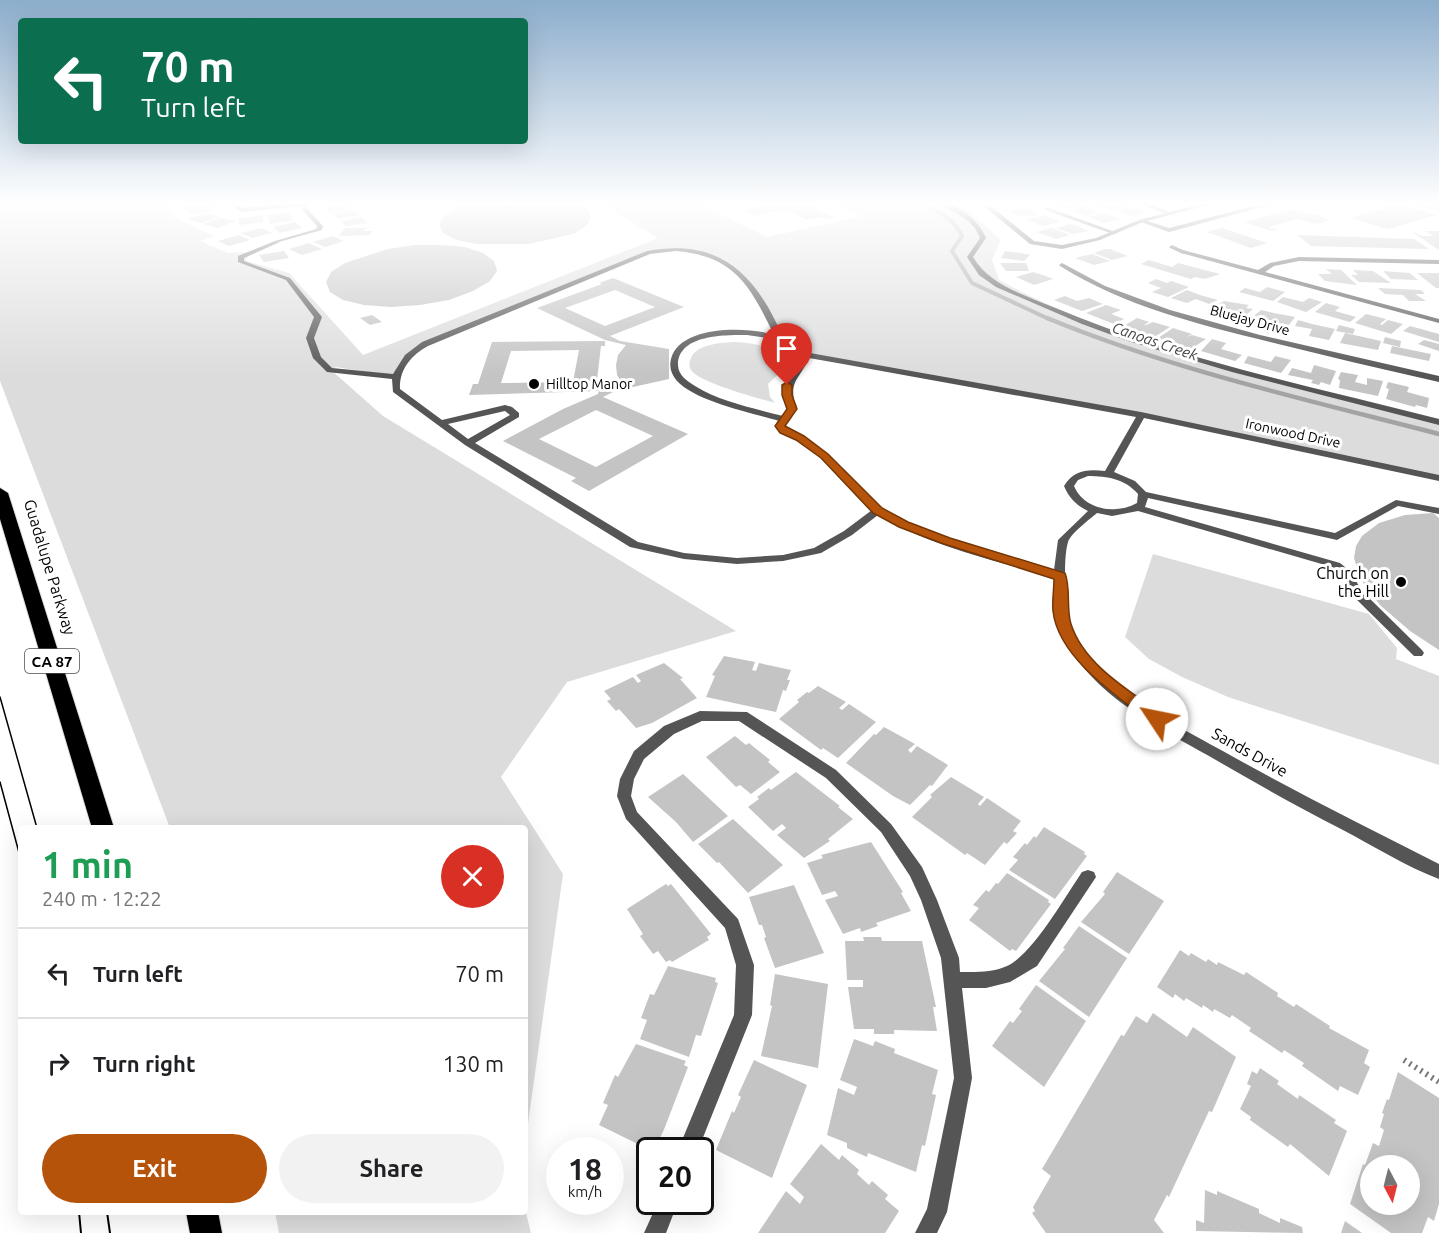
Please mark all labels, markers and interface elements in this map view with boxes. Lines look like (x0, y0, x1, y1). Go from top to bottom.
icon: left (42, 42, 120, 120)
text: 70 m (141, 43, 235, 90)
text: Turn left (141, 92, 245, 122)
street label: Bluejay Drive (1208, 302, 1292, 338)
water label: Canoas Creek (1110, 318, 1200, 364)
pin (761, 323, 812, 385)
icon: arrive (770, 332, 803, 365)
place label: Hilltop Manor (546, 376, 633, 392)
marker: Hilltop Manor (527, 377, 541, 391)
street label: Ironwood Drive (1244, 415, 1342, 451)
street label: Guadalupe Parkway (21, 497, 79, 637)
place label: Church on the Hill (1316, 564, 1389, 600)
marker: Church on the Hill (1394, 575, 1408, 589)
road number: CA 87 (25, 649, 79, 673)
position arrow (1125, 687, 1189, 751)
street label: Sands Drive (1209, 724, 1291, 780)
text: 1 min (42, 844, 133, 885)
button: close (441, 845, 504, 908)
text: 240 m · 12:22 (42, 887, 162, 910)
icon: left (42, 957, 75, 990)
text: Turn left (93, 961, 183, 986)
text: 70 m (455, 961, 504, 986)
icon: right (42, 1047, 75, 1080)
text: Turn right (93, 1051, 195, 1076)
text: 130 m (443, 1051, 504, 1076)
button: Exit (42, 1134, 267, 1203)
button: Share (279, 1134, 504, 1203)
speed limit sign: 20 (636, 1137, 714, 1215)
text: 18 (568, 1152, 602, 1186)
north arrow (1360, 1155, 1420, 1215)
map controls (1360, 1155, 1420, 1215)
text: km/h (568, 1183, 602, 1200)

